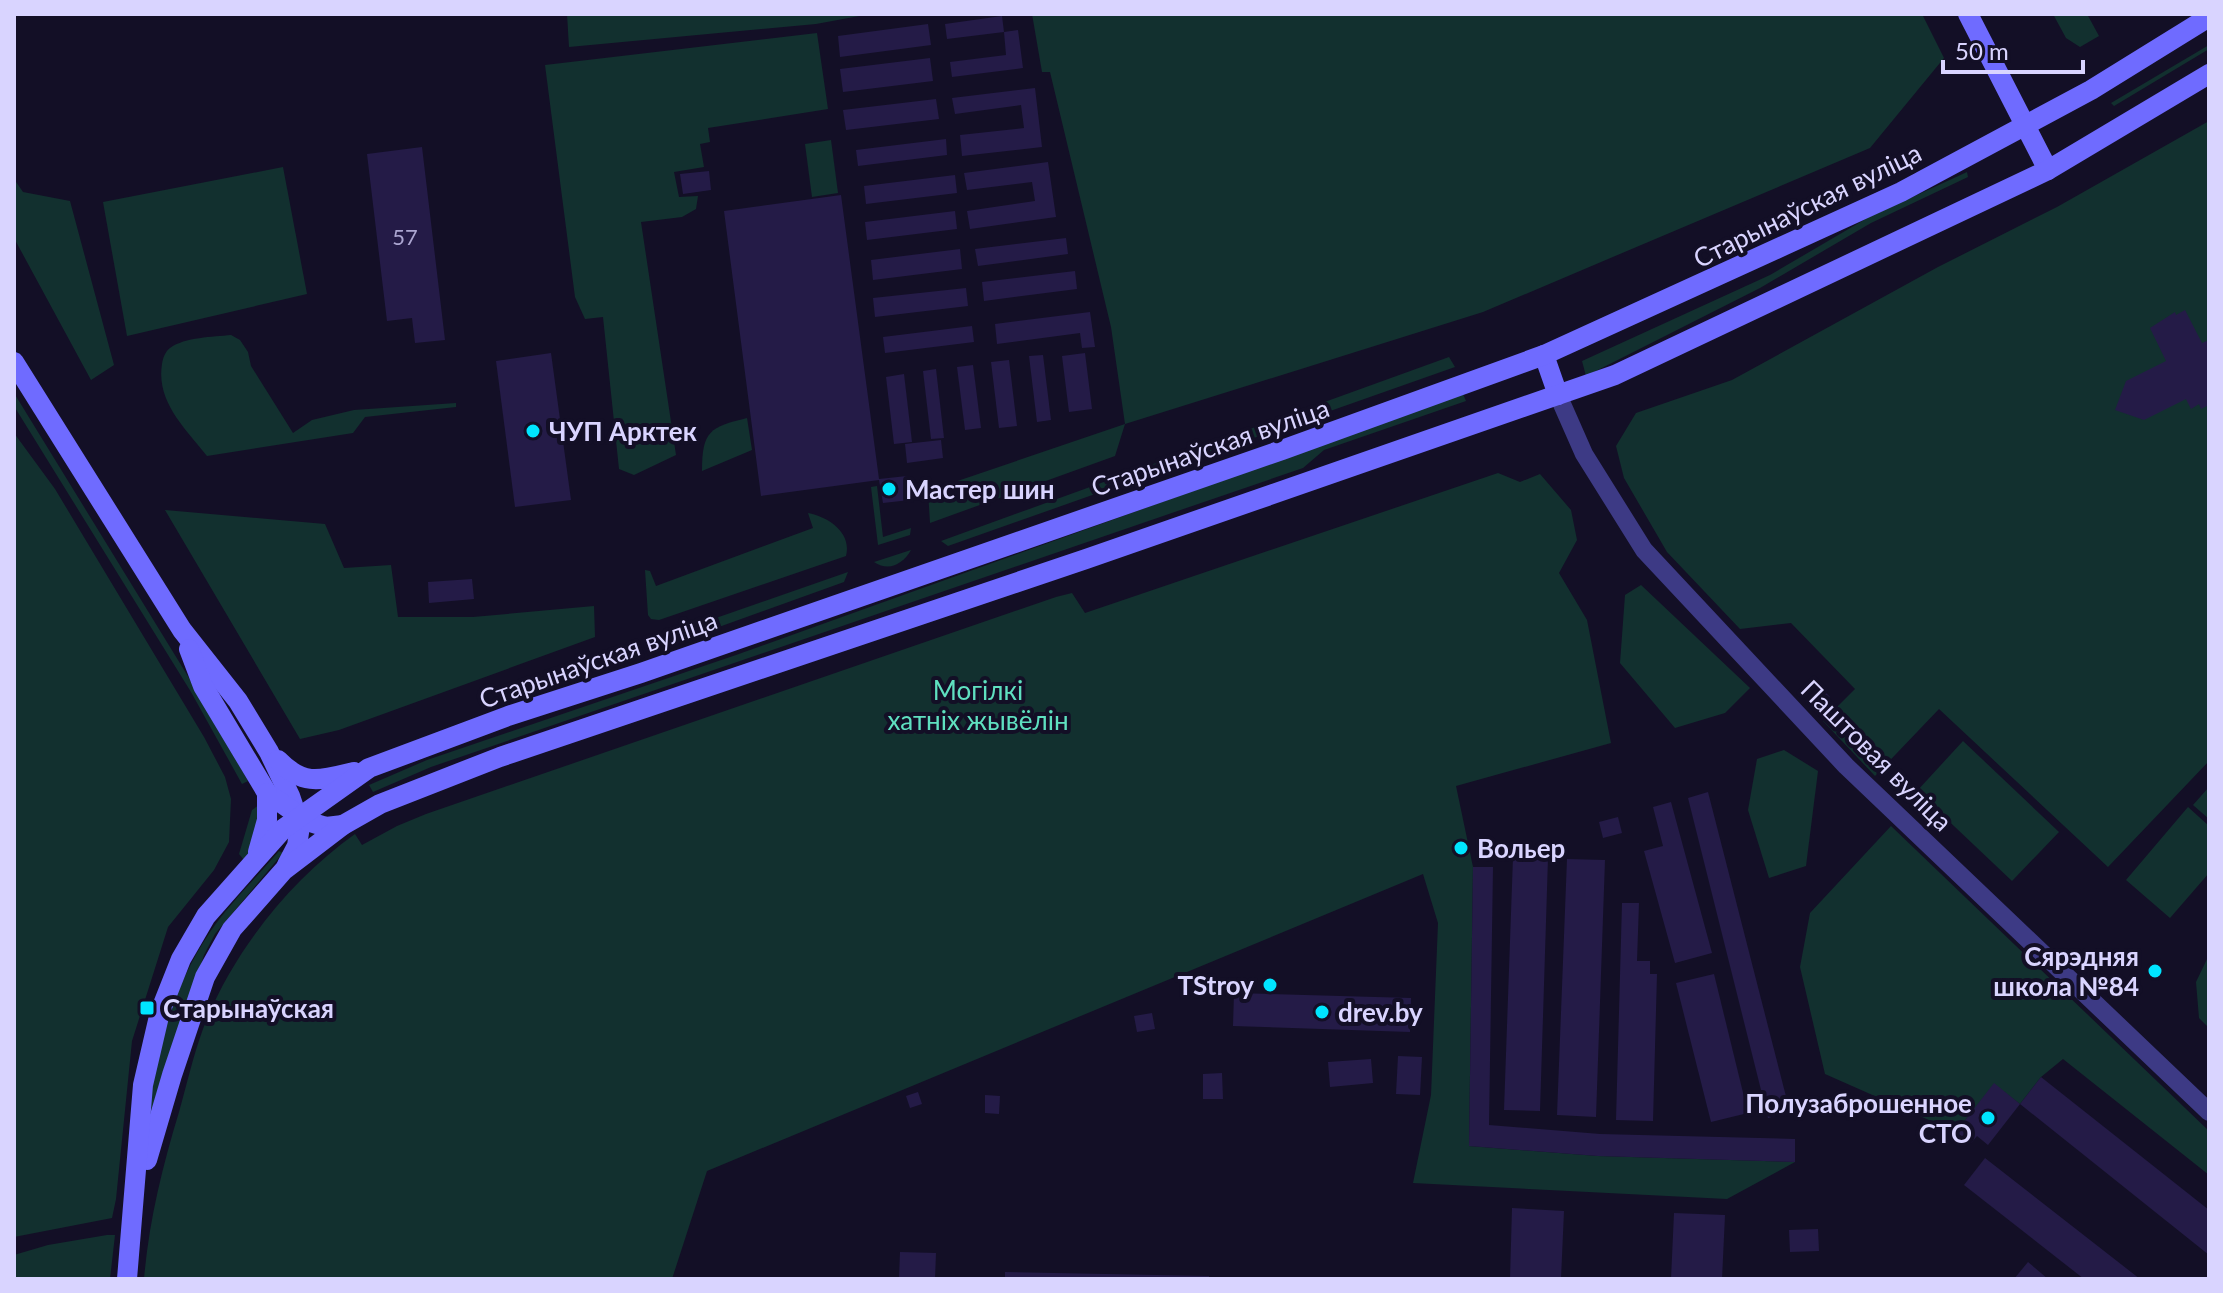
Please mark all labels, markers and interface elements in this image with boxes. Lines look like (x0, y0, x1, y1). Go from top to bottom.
scale bar (1943, 24, 2083, 74)
text: 50 m (1955, 36, 2009, 65)
street label: Старынаўская вуліца (1688, 136, 1926, 274)
house number: 57 (392, 223, 418, 250)
street label: Старынаўская вуліца (1087, 391, 1333, 503)
place label: ЧУП Арктек (549, 415, 697, 447)
marker: ЧУП Арктек (524, 422, 542, 440)
place label: Мастер шин (905, 473, 1054, 505)
marker: Мастер шин (880, 480, 898, 498)
street label: Старынаўская вуліца (475, 603, 721, 715)
street label: Паштовая вуліца (1795, 673, 1959, 837)
park label: Могілкі хатніх жывёлін (887, 674, 1069, 736)
place label: Вольер (1477, 832, 1565, 864)
marker: Вольер (1452, 839, 1470, 857)
place label: Сярэдняя школа №84 (1993, 940, 2139, 1002)
marker: Сярэдняя школа №84 (2146, 962, 2164, 980)
place label: TStroy (1178, 969, 1254, 1001)
marker: TStroy (1261, 976, 1279, 994)
place label: Старынаўская (163, 992, 334, 1024)
place label: drev.by (1338, 996, 1423, 1028)
marker: Старынаўская (138, 999, 156, 1017)
marker: drev.by (1313, 1003, 1331, 1021)
place label: Полузаброшенное СТО (1745, 1087, 1972, 1149)
marker: Полузаброшенное СТО (1979, 1109, 1997, 1127)

